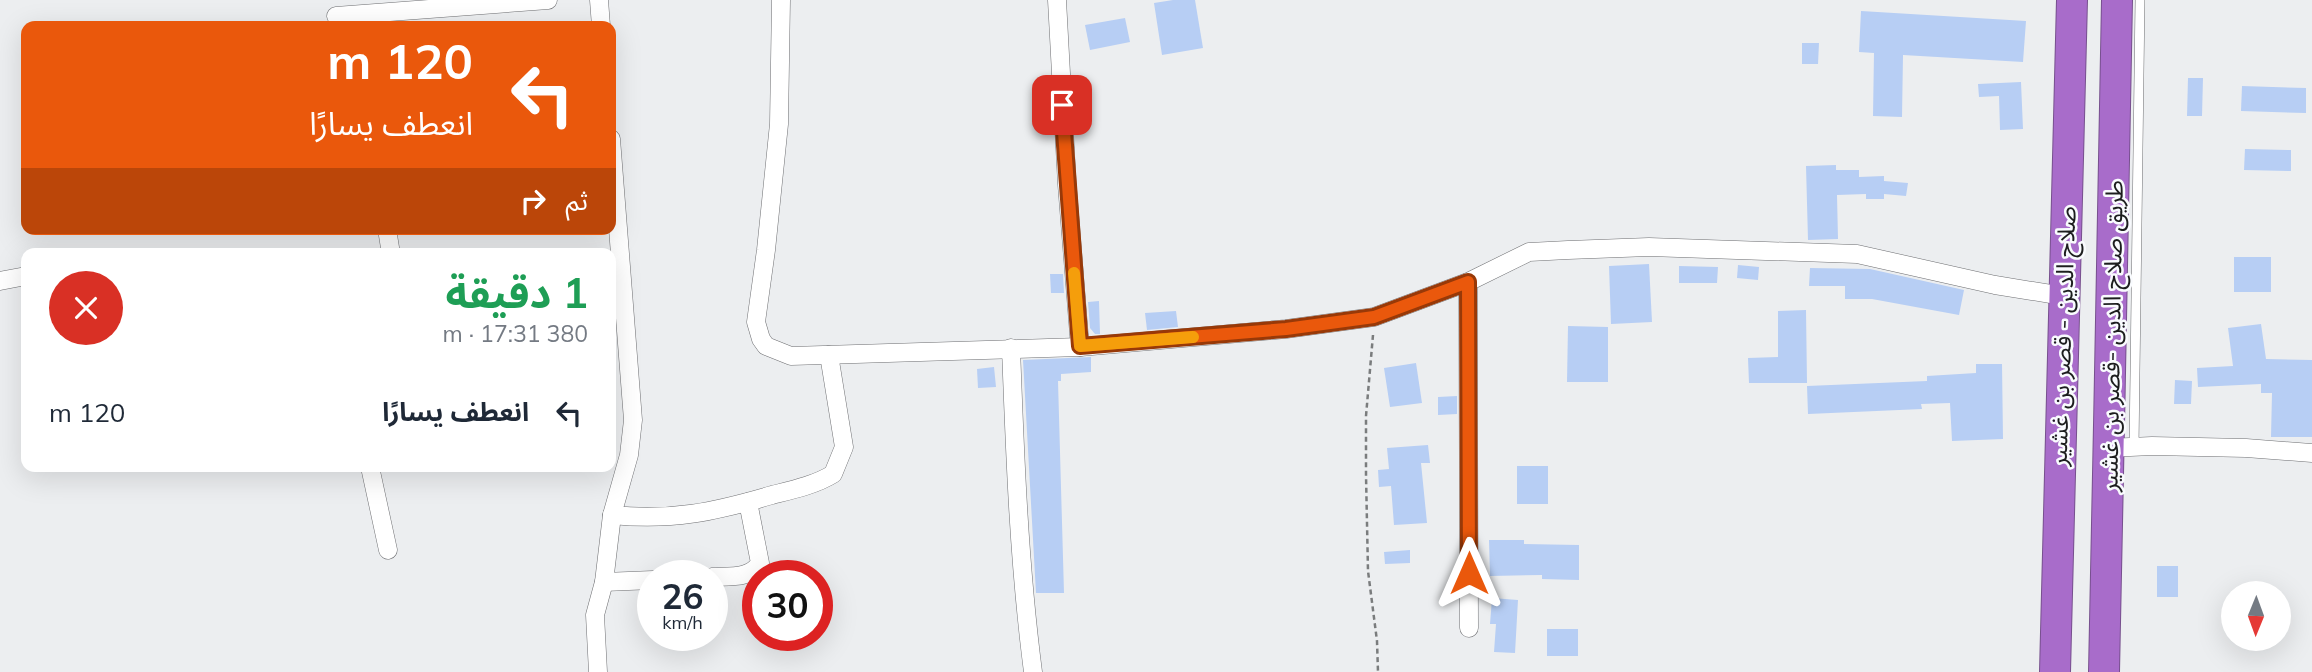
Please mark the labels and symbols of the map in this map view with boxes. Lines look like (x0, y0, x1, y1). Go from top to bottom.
pin (1032, 75, 1092, 135)
street label: طريق صلاح الدين -قصر بن غشير (2093, 180, 2132, 493)
street label: صلاح الدين - قصر بن غشير (2042, 205, 2085, 468)
position arrow (1432, 536, 1506, 610)
speed limit sign: 30 (742, 560, 833, 651)
north arrow (2221, 581, 2291, 651)

